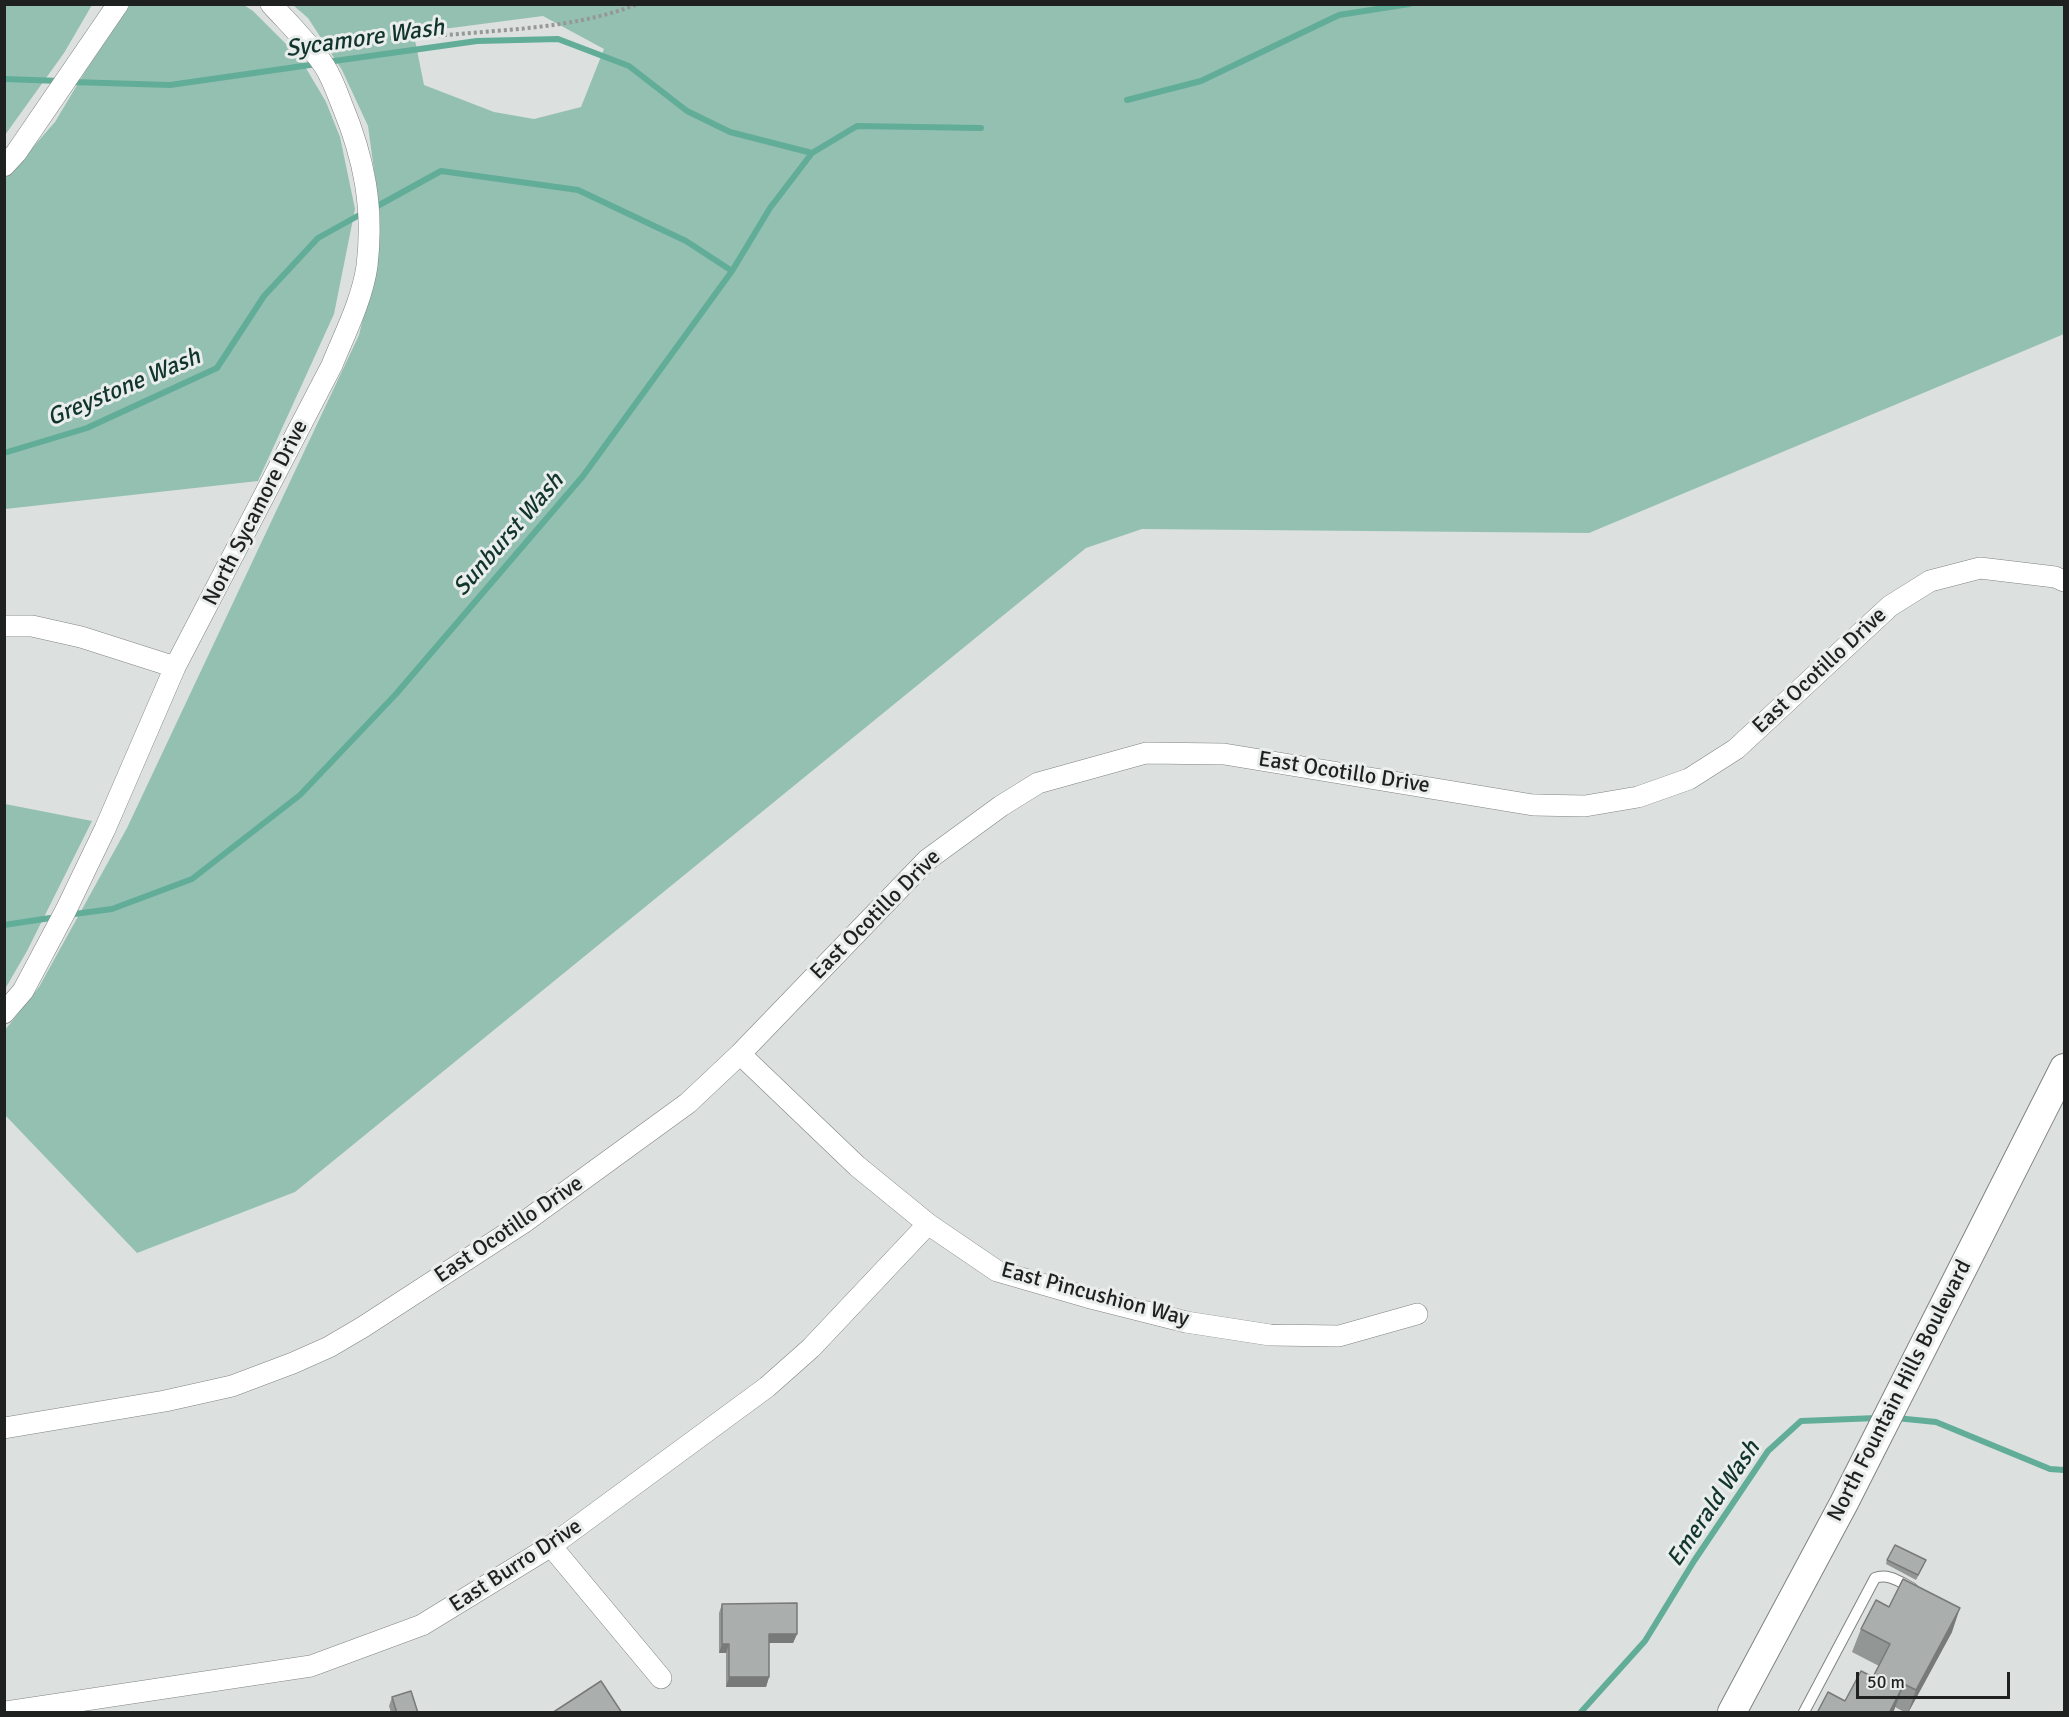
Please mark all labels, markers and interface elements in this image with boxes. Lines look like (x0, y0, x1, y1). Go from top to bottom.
water label: Sycamore Wash (284, 14, 446, 64)
water label: Greystone Wash (43, 343, 205, 433)
street label: North Sycamore Drive (198, 416, 314, 610)
water label: Sunburst Wash (448, 468, 570, 602)
street label: East Ocotillo Drive (1748, 602, 1892, 740)
street label: East Ocotillo Drive (1256, 746, 1432, 800)
street label: East Ocotillo Drive (805, 844, 947, 986)
street label: East Ocotillo Drive (430, 1171, 588, 1289)
street label: North Fountain Hills Boulevard (1822, 1256, 1978, 1526)
street label: East Pincushion Way (998, 1257, 1192, 1333)
water label: Emerald Wash (1661, 1436, 1767, 1572)
street label: East Burro Drive (445, 1513, 587, 1619)
scale bar (1859, 1660, 2014, 1698)
text: 50 m (1867, 1671, 1905, 1693)

